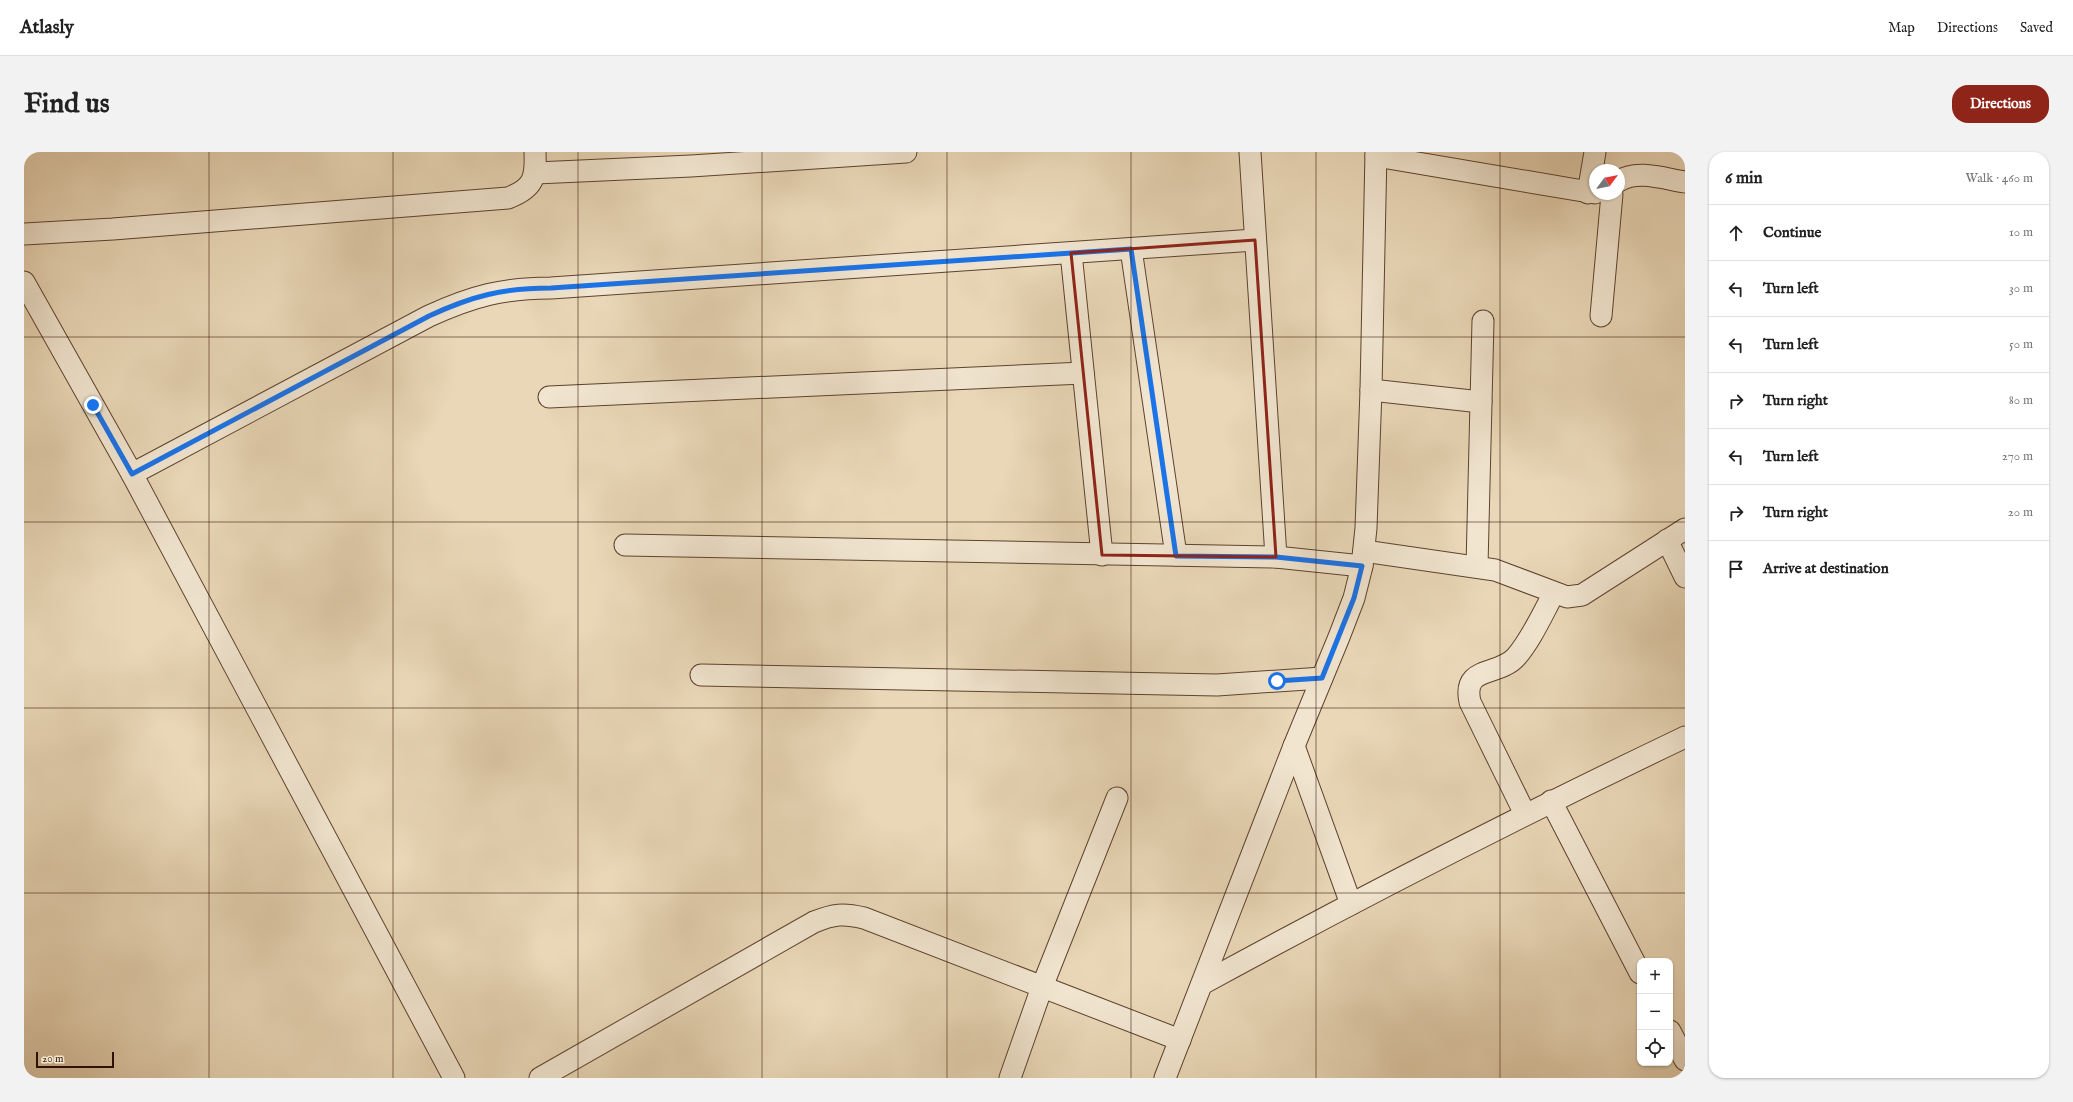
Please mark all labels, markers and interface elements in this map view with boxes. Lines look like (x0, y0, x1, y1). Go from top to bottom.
text: Atlasly (20, 16, 74, 40)
text: Map (1888, 19, 1915, 37)
text: Directions (1937, 19, 1998, 37)
text: Saved (2020, 19, 2053, 37)
button: Directions (1952, 85, 2049, 123)
text: Find us (24, 87, 110, 122)
north arrow (1589, 164, 1625, 200)
text: 6 min (1725, 168, 1763, 189)
text: Walk · 460 m (1966, 170, 2033, 187)
icon: ahead (1725, 222, 1747, 244)
text: Continue (1763, 223, 1821, 242)
text: 10 m (2009, 224, 2033, 241)
icon: left (1725, 278, 1747, 300)
text: Turn left (1763, 279, 1819, 298)
text: 30 m (2009, 280, 2033, 297)
icon: left (1725, 334, 1747, 356)
text: Turn left (1763, 335, 1819, 354)
text: 50 m (2009, 336, 2033, 353)
icon: right (1725, 390, 1747, 412)
text: Turn right (1763, 391, 1828, 410)
text: 80 m (2009, 392, 2033, 409)
route end (84, 396, 102, 414)
icon: left (1725, 446, 1747, 468)
text: Turn left (1763, 447, 1819, 466)
text: 270 m (2002, 448, 2033, 465)
icon: right (1725, 502, 1747, 524)
text: Turn right (1763, 503, 1828, 522)
text: 20 m (2008, 504, 2033, 521)
icon: arrive (1725, 558, 1747, 580)
text: Arrive at destination (1763, 559, 1889, 578)
route start (1268, 672, 1286, 690)
map controls (1637, 958, 1673, 1066)
button: + (1637, 958, 1673, 994)
button: − (1637, 994, 1673, 1030)
button: locate (1637, 1030, 1673, 1066)
scale bar (36, 1050, 114, 1069)
text: 20 m (42, 1052, 63, 1066)

